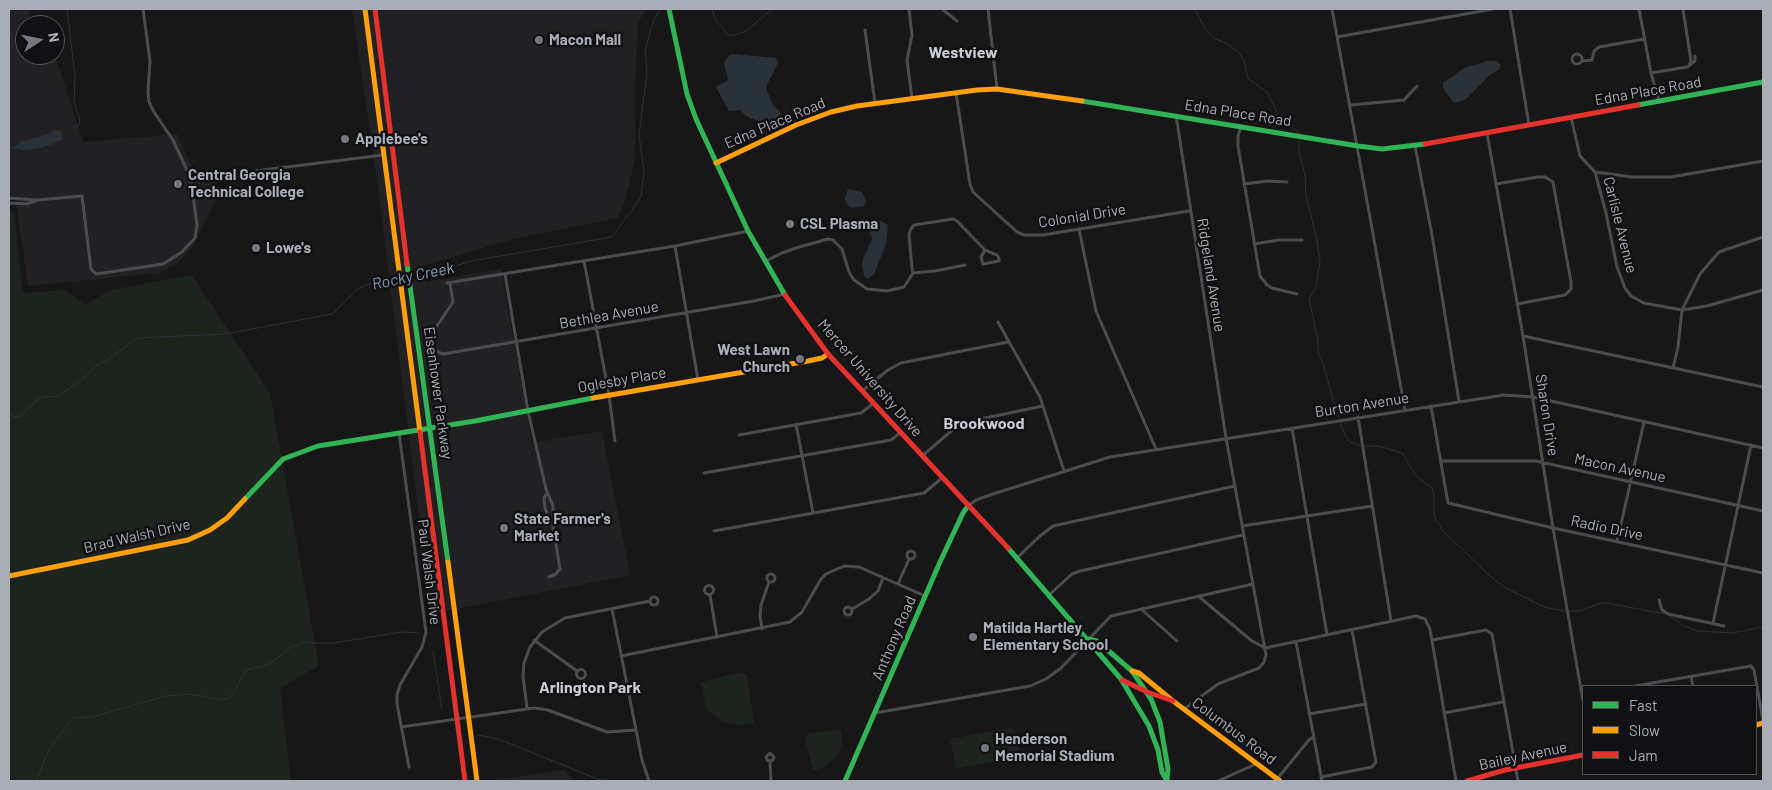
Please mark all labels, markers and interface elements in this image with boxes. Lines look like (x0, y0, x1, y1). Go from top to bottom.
north arrow (15, 15, 65, 65)
text: N (45, 31, 63, 43)
place label: Macon Mall (549, 31, 621, 49)
marker: Macon Mall (533, 34, 545, 46)
district label: Westview (929, 43, 997, 63)
street label: Edna Place Road (1593, 73, 1703, 109)
street label: Edna Place Road (722, 94, 828, 152)
street label: Edna Place Road (1183, 96, 1293, 130)
place label: Applebee's (355, 130, 428, 148)
marker: Applebee's (339, 133, 351, 145)
place label: Central Georgia Technical College (188, 166, 304, 201)
street label: Carlisle Avenue (1599, 175, 1641, 275)
marker: Central Georgia Technical College (172, 178, 184, 190)
street label: Colonial Drive (1037, 200, 1127, 232)
place label: CSL Plasma (800, 215, 878, 233)
street label: Ridgeland Avenue (1193, 217, 1229, 333)
marker: CSL Plasma (784, 218, 796, 230)
place label: Lowe's (266, 239, 311, 257)
marker: Lowe's (250, 242, 262, 254)
water label: Rocky Creek (370, 258, 456, 294)
street label: Bethlea Avenue (558, 297, 660, 333)
street label: Mercer University Drive (814, 315, 926, 441)
street label: Eisenhower Parkway (420, 326, 456, 460)
place label: West Lawn Church (717, 341, 790, 376)
marker: West Lawn Church (794, 353, 806, 365)
street label: Oglesby Place (576, 363, 668, 397)
street label: Sharon Drive (1532, 373, 1562, 457)
street label: Burton Avenue (1314, 389, 1410, 421)
district label: Brookwood (943, 414, 1025, 434)
street label: Macon Avenue (1573, 450, 1667, 486)
place label: State Farmer's Market (514, 510, 611, 545)
street label: Radio Drive (1569, 512, 1645, 544)
street label: Brad Walsh Drive (82, 515, 192, 557)
street label: Paul Walsh Drive (414, 518, 444, 626)
marker: State Farmer's Market (498, 522, 510, 534)
street label: Anthony Road (868, 593, 920, 683)
place label: Matilda Hartley Elementary School (983, 619, 1108, 654)
marker: Matilda Hartley Elementary School (967, 631, 979, 643)
district label: Arlington Park (539, 678, 641, 698)
legend (1582, 685, 1757, 775)
street label: Columbus Road (1188, 693, 1280, 769)
text: Fast (1629, 696, 1657, 714)
text: Slow (1629, 721, 1660, 739)
place label: Henderson Memorial Stadium (995, 730, 1114, 765)
street label: Bailey Avenue (1477, 738, 1569, 774)
marker: Henderson Memorial Stadium (979, 742, 991, 754)
text: Jam (1629, 746, 1658, 764)

